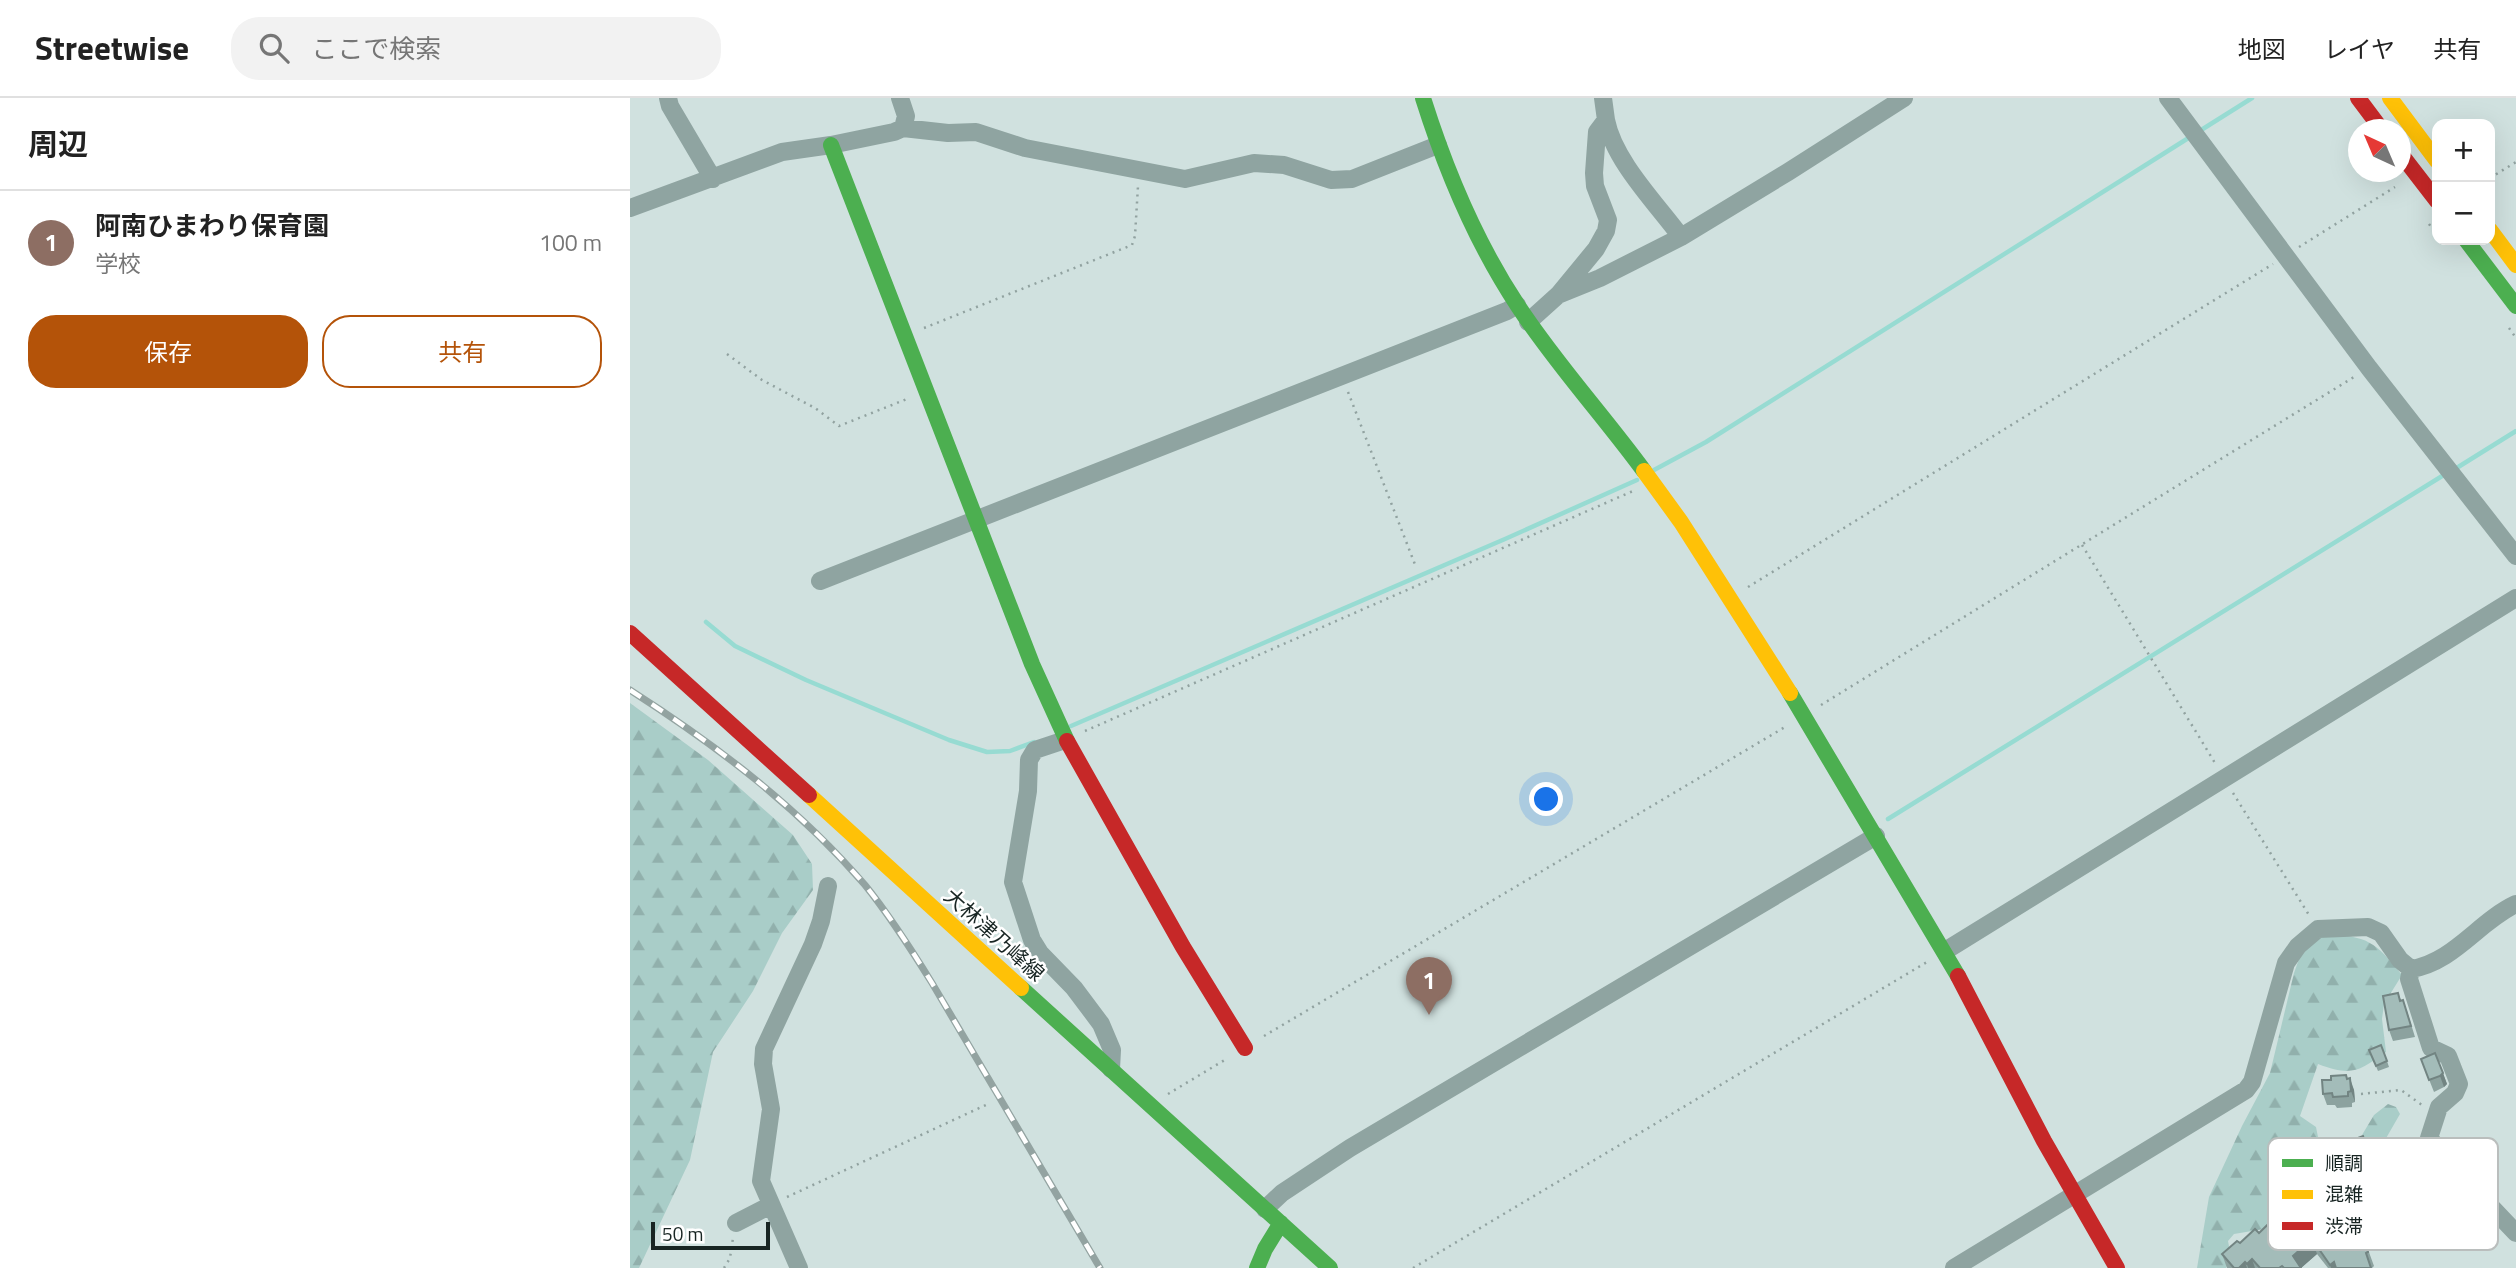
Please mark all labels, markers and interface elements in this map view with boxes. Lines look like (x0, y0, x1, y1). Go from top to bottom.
search box (231, 17, 721, 80)
text: Streetwise (35, 23, 189, 73)
icon: search (255, 29, 293, 67)
text: ここで検索 (311, 29, 441, 68)
text: 地図 (2238, 31, 2286, 67)
text: レイヤ (2324, 31, 2395, 67)
text: 共有 (2433, 31, 2481, 67)
north arrow (2348, 119, 2411, 182)
map controls (2432, 119, 2495, 245)
button: + (2432, 119, 2495, 182)
text: 周辺 (28, 121, 88, 167)
button: − (2432, 182, 2495, 245)
text: 阿南ひまわり保育園 (95, 206, 329, 245)
text: 1 (45, 225, 57, 260)
text: 100 m (539, 225, 602, 260)
text: 学校 (95, 246, 141, 281)
button: 保存 (28, 315, 308, 388)
button: 共有 (322, 315, 602, 388)
your location (1529, 782, 1563, 816)
street label: 大林津乃峰線 (937, 880, 1052, 988)
pin: 1 (1406, 957, 1452, 1015)
legend (2268, 1138, 2498, 1250)
text: 順調 (2325, 1148, 2363, 1177)
text: 混雑 (2325, 1179, 2363, 1208)
text: 渋滞 (2325, 1211, 2363, 1240)
scale bar (651, 1219, 770, 1251)
text: 50 m (662, 1219, 703, 1248)

